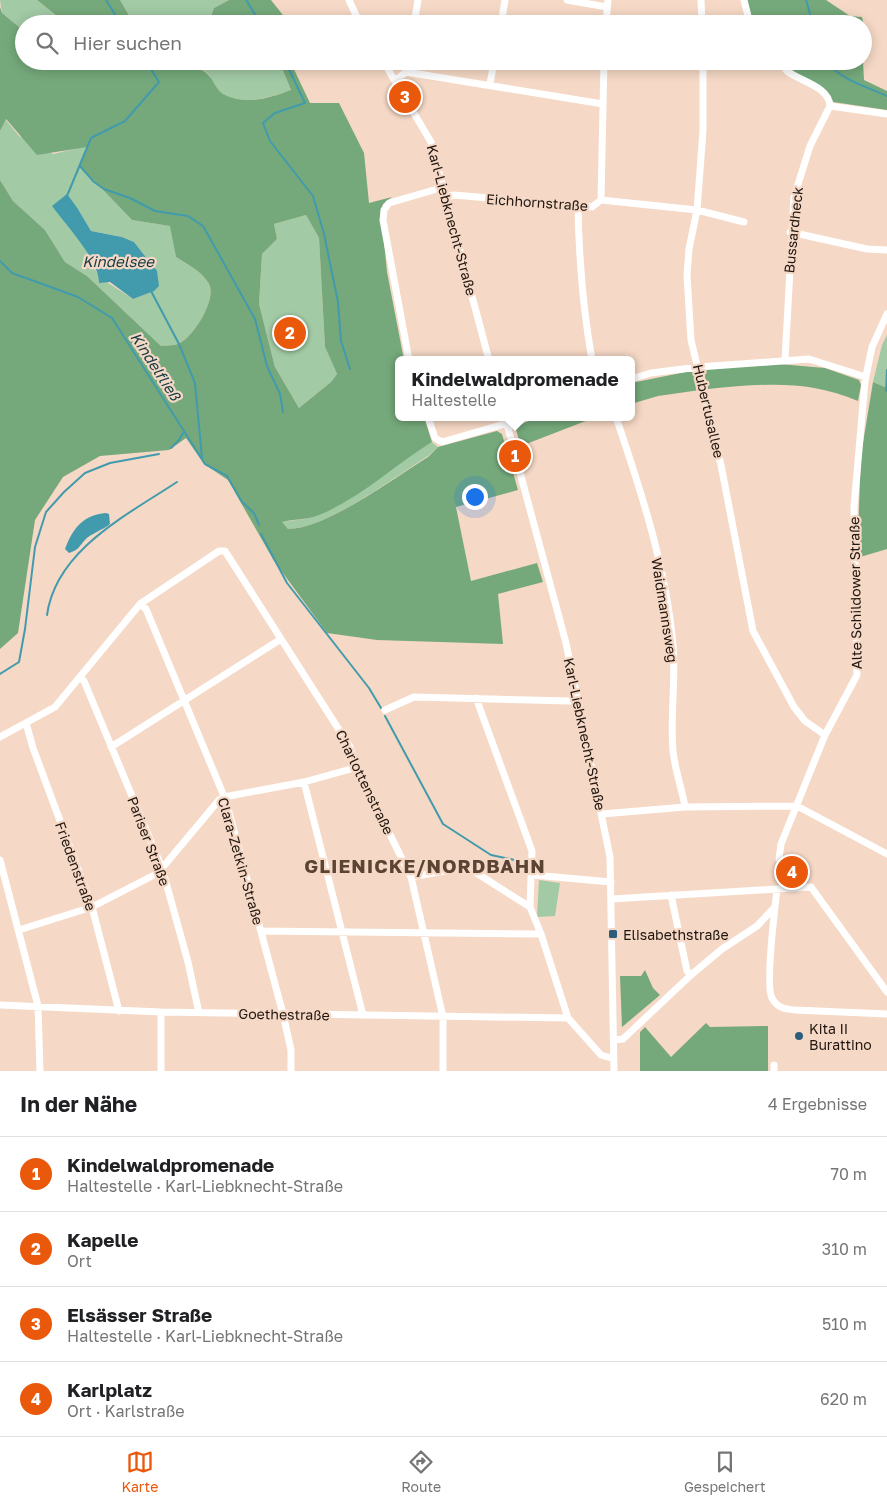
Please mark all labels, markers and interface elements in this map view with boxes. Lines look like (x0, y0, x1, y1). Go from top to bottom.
search box (15, 15, 872, 70)
icon: search (33, 29, 61, 57)
text: Hier suchen (73, 31, 182, 54)
pin: 3 (389, 78, 421, 116)
street label: Karl-Liebknecht-Straße (424, 143, 480, 297)
street label: Bussardheck (780, 186, 806, 274)
street label: Eichhornstraße (485, 190, 589, 214)
water label: Kindelsee (82, 252, 155, 270)
pin: 2 (274, 314, 306, 352)
water label: Kindelfließ (127, 329, 185, 405)
popup (395, 356, 635, 421)
street label: Hubertusallee (690, 362, 728, 460)
text: Kindelwaldpromenade (411, 367, 619, 390)
text: Haltestelle (411, 390, 497, 410)
pin: 1 (499, 437, 531, 475)
your location (462, 484, 488, 510)
street label: Alte Schildower Straße (845, 517, 865, 669)
street label: Waidmannsweg (648, 556, 682, 664)
street label: Karl-Liebknecht-Straße (560, 656, 610, 812)
street label: Charlottenstraße (332, 727, 398, 837)
street label: Pariser Straße (124, 794, 174, 888)
street label: Clara-Zetkin-Straße (215, 795, 267, 927)
street label: Friedenstraße (52, 819, 100, 913)
pin: 4 (776, 853, 808, 891)
district label: GLIENICKE/NORDBAHN (304, 854, 546, 877)
place label: Elisabethstraße (623, 926, 729, 943)
marker: Elisabethstraße (607, 928, 619, 940)
street label: Goethestraße (238, 1005, 330, 1023)
place label: Kita II Burattino (809, 1020, 872, 1053)
marker: Kita II Burattino (793, 1030, 805, 1042)
text: In der Nähe (20, 1091, 137, 1117)
text: 4 Ergebnisse (768, 1094, 867, 1114)
text: Kindelwaldpromenade (67, 1153, 274, 1176)
text: 1 (32, 1164, 40, 1184)
text: 70 m (830, 1164, 867, 1184)
text: Haltestelle · Karl-Liebknecht-Straße (67, 1176, 343, 1196)
text: Kapelle (67, 1228, 138, 1251)
text: 2 (31, 1239, 41, 1259)
text: 310 m (822, 1239, 867, 1259)
text: Ort (67, 1251, 92, 1271)
text: Elsässer Straße (67, 1303, 212, 1326)
text: 3 (31, 1314, 41, 1334)
text: 510 m (822, 1314, 867, 1334)
text: Haltestelle · Karl-Liebknecht-Straße (67, 1326, 343, 1346)
text: Karlplatz (67, 1378, 152, 1401)
text: 4 (31, 1389, 41, 1409)
text: 620 m (820, 1389, 867, 1409)
text: Ort · Karlstraße (67, 1401, 184, 1421)
tab: Karte (121, 1448, 158, 1495)
tab: Route (401, 1448, 441, 1495)
tab: Gespeichert (684, 1448, 766, 1495)

